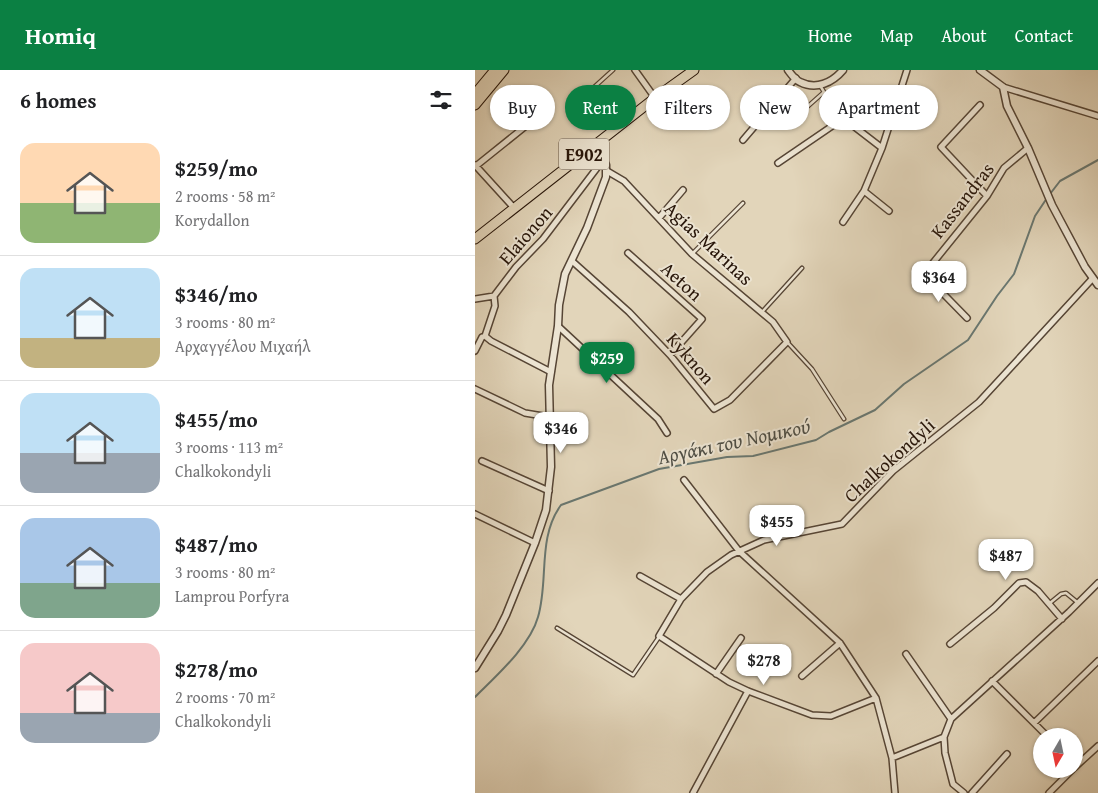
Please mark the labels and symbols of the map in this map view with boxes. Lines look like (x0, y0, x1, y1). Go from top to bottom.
road number: E902 (559, 138, 609, 170)
street label: Kassandras (923, 156, 1001, 244)
street label: Agias Marinas (659, 195, 759, 291)
street label: Elaionon (491, 199, 559, 271)
street label: Aeton (655, 255, 709, 308)
pin: $364 (909, 260, 969, 303)
street label: Kyknon (660, 326, 722, 391)
pin: $259 (577, 342, 637, 384)
water label: Αργάκι του Νομικού (654, 411, 813, 472)
street label: Chalkokondyli (837, 411, 941, 509)
pin: $346 (531, 412, 591, 454)
pin: $455 (747, 504, 807, 547)
pin: $487 (976, 538, 1036, 581)
pin: $278 (734, 644, 794, 686)
north arrow (1033, 728, 1083, 778)

